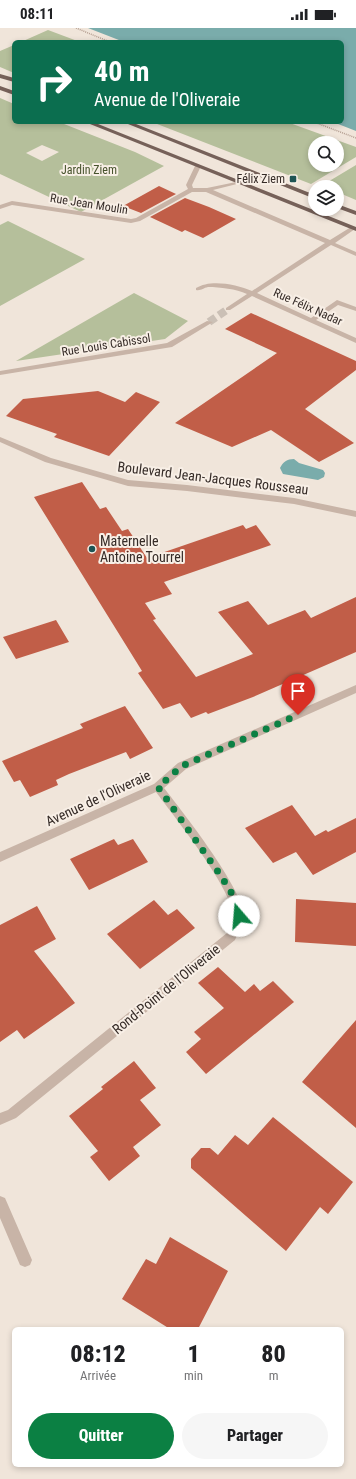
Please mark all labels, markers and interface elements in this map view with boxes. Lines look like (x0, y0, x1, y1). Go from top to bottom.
text: 08:11 (20, 5, 54, 23)
text: 40 m (94, 55, 150, 88)
icon: right (28, 56, 80, 108)
text: Avenue de l'Oliveraie (94, 89, 240, 110)
map controls (308, 136, 344, 216)
button: search (308, 136, 344, 172)
park label: Jardin Ziem (61, 163, 117, 177)
place label: Félix Ziem (237, 172, 285, 186)
marker: Félix Ziem (288, 174, 298, 184)
button: layers (308, 180, 344, 216)
street label: Rue Jean Moulin (49, 191, 129, 217)
street label: Rue Félix Nadar (271, 286, 345, 329)
street label: Rue Louis Cabissol (60, 331, 152, 359)
street label: Boulevard Jean-Jacques Rousseau (117, 458, 309, 498)
place label: Maternelle Antoine Tourrel (100, 533, 184, 565)
marker: Maternelle Antoine Tourrel (87, 544, 97, 554)
pin (281, 674, 315, 715)
icon: arrive (287, 680, 309, 702)
street label: Avenue de l'Oliveraie (43, 767, 153, 829)
position arrow (218, 895, 260, 937)
street label: Rond-Point de l'Oliveraie (109, 940, 223, 1037)
text: 08:12 (70, 1340, 126, 1368)
text: 1 (187, 1340, 200, 1368)
text: 80 (261, 1340, 286, 1368)
text: Arrivée (80, 1368, 116, 1383)
text: min (184, 1368, 203, 1383)
text: m (269, 1368, 278, 1383)
button: Quitter (28, 1413, 174, 1459)
button: Partager (182, 1413, 328, 1459)

